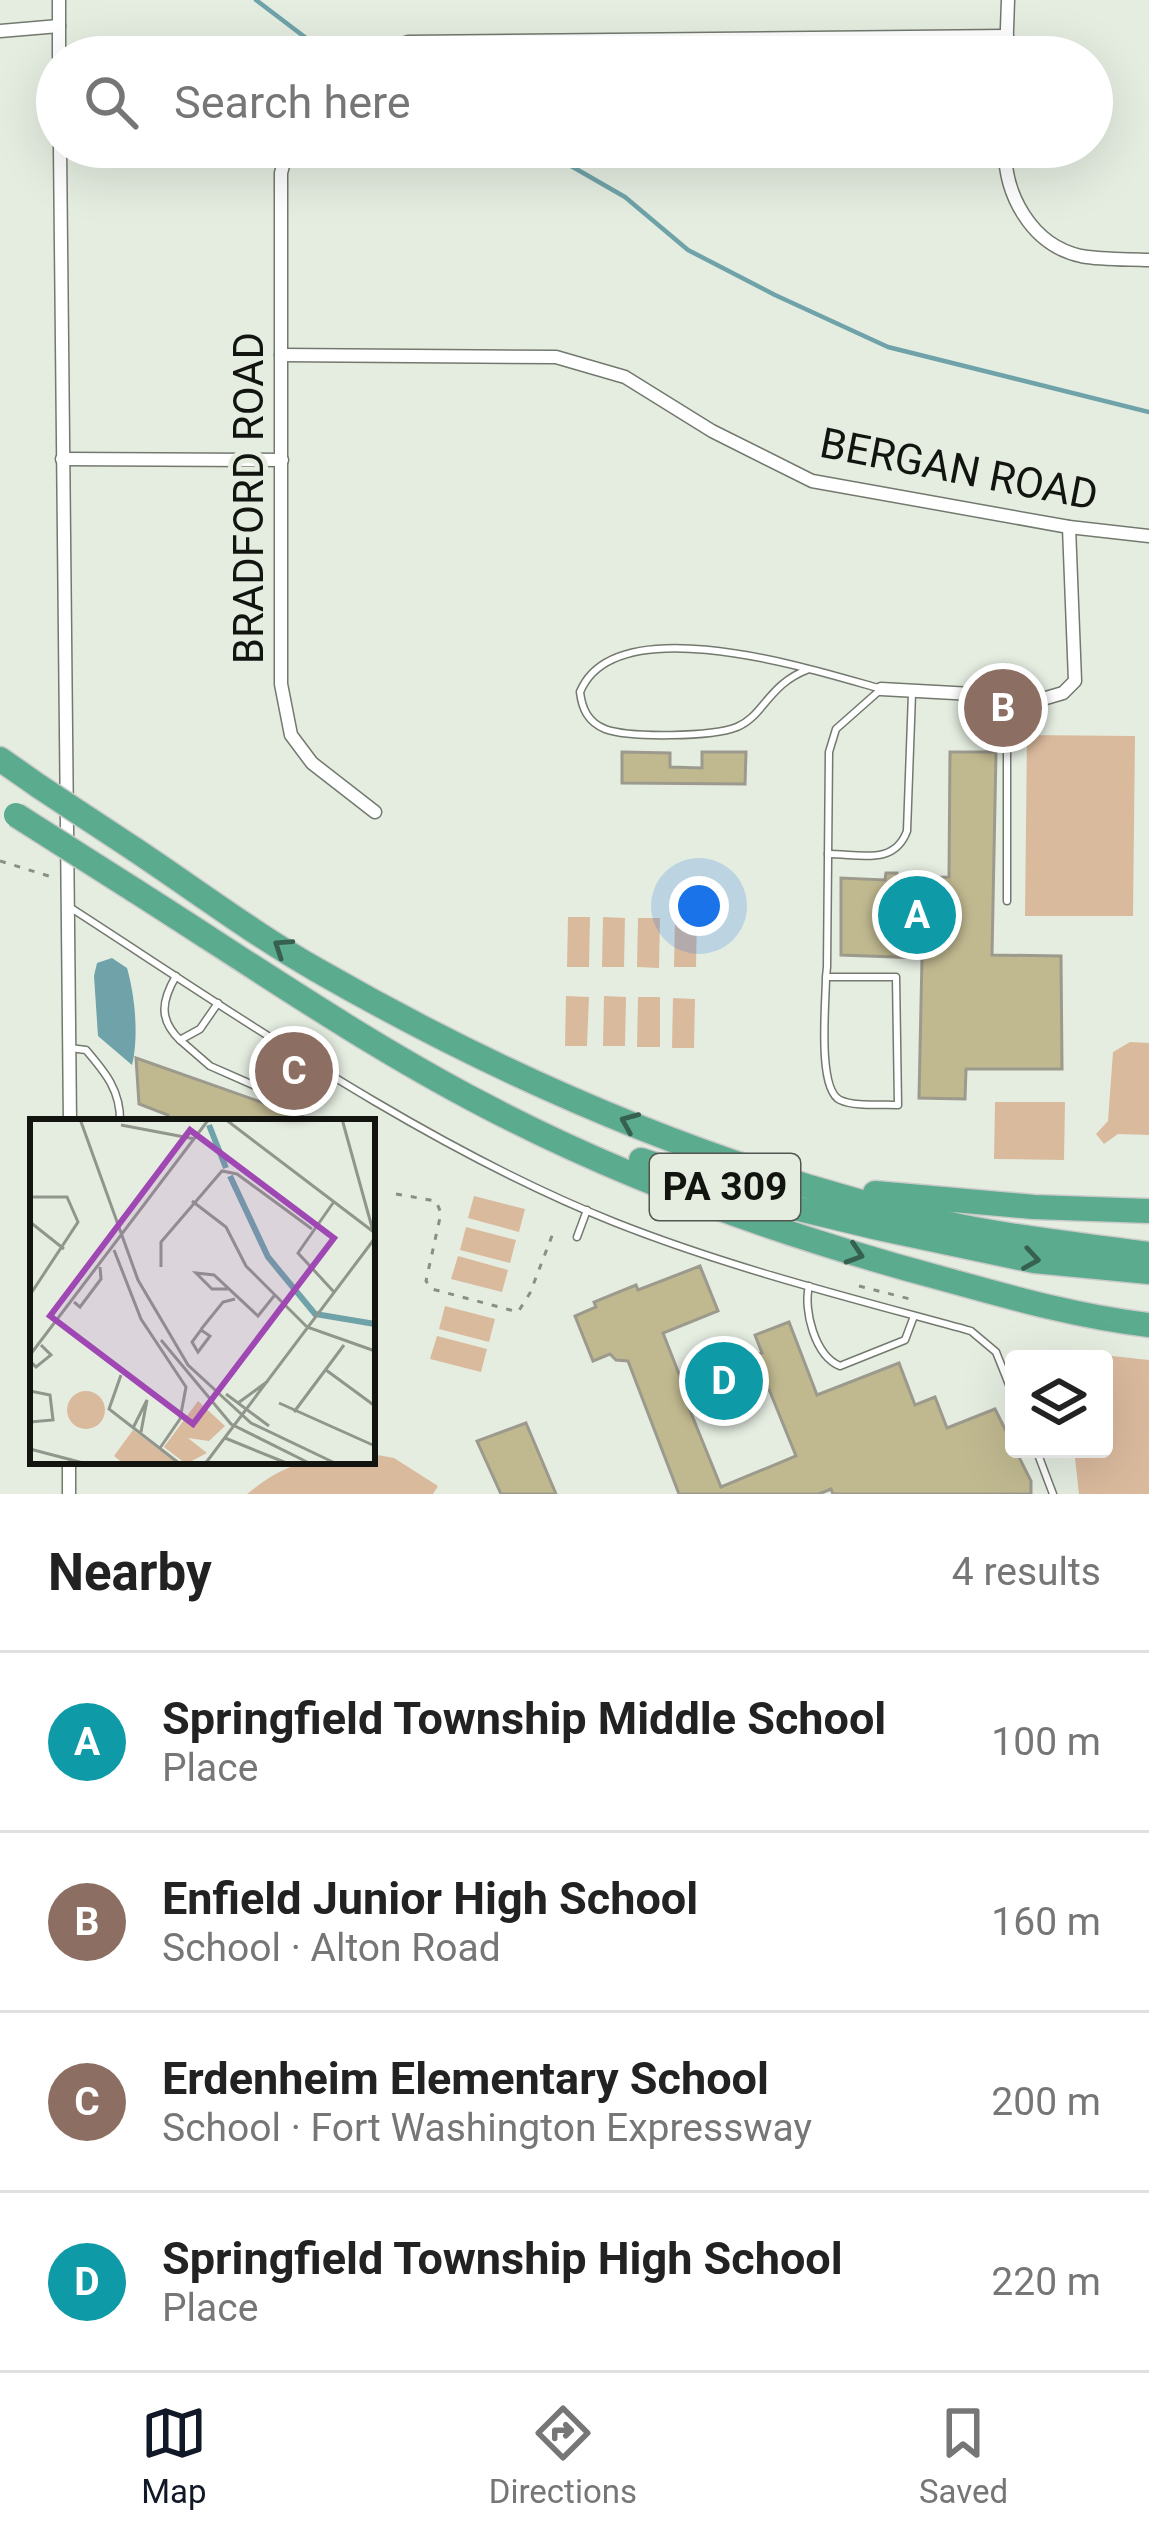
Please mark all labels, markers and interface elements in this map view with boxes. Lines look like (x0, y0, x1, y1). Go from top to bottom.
search box (36, 36, 1113, 168)
icon: search (78, 69, 144, 135)
text: Search here (174, 76, 411, 129)
street label: BRADFORD ROAD (224, 332, 273, 664)
street label: BERGAN ROAD (816, 418, 1102, 520)
pin: B (964, 663, 1042, 753)
pin: A (878, 870, 956, 960)
your location (669, 876, 729, 936)
one-way arrow (273, 939, 295, 961)
pin: C (255, 1026, 333, 1116)
one-way arrow (620, 1112, 641, 1136)
inset map (30, 1119, 375, 1464)
road number: PA 309 (650, 1154, 800, 1220)
one-way arrow (844, 1239, 865, 1264)
one-way arrow (1021, 1246, 1041, 1271)
pin: D (685, 1336, 763, 1426)
map controls (1005, 1350, 1113, 1458)
button: layers (1005, 1350, 1113, 1458)
text: Nearby (48, 1543, 212, 1602)
text: 4 results (952, 1549, 1101, 1595)
text: Springfield Township Middle School (162, 1692, 886, 1745)
text: A (74, 1719, 100, 1765)
text: 100 m (991, 1719, 1101, 1765)
text: Place (162, 1745, 258, 1791)
text: Enfield Junior High School (162, 1872, 698, 1925)
text: B (75, 1899, 99, 1945)
text: 160 m (991, 1899, 1101, 1945)
text: School · Alton Road (162, 1925, 501, 1971)
text: Erdenheim Elementary School (162, 2052, 769, 2105)
text: C (74, 2079, 100, 2125)
text: 200 m (991, 2079, 1101, 2125)
text: School · Fort Washington Expressway (162, 2105, 812, 2151)
text: Springfield Township High School (162, 2232, 843, 2285)
text: D (74, 2259, 100, 2305)
text: 220 m (991, 2259, 1101, 2305)
text: Place (162, 2285, 258, 2331)
tab: Map (141, 2400, 207, 2511)
tab: Directions (489, 2400, 637, 2511)
tab: Saved (919, 2400, 1008, 2511)

